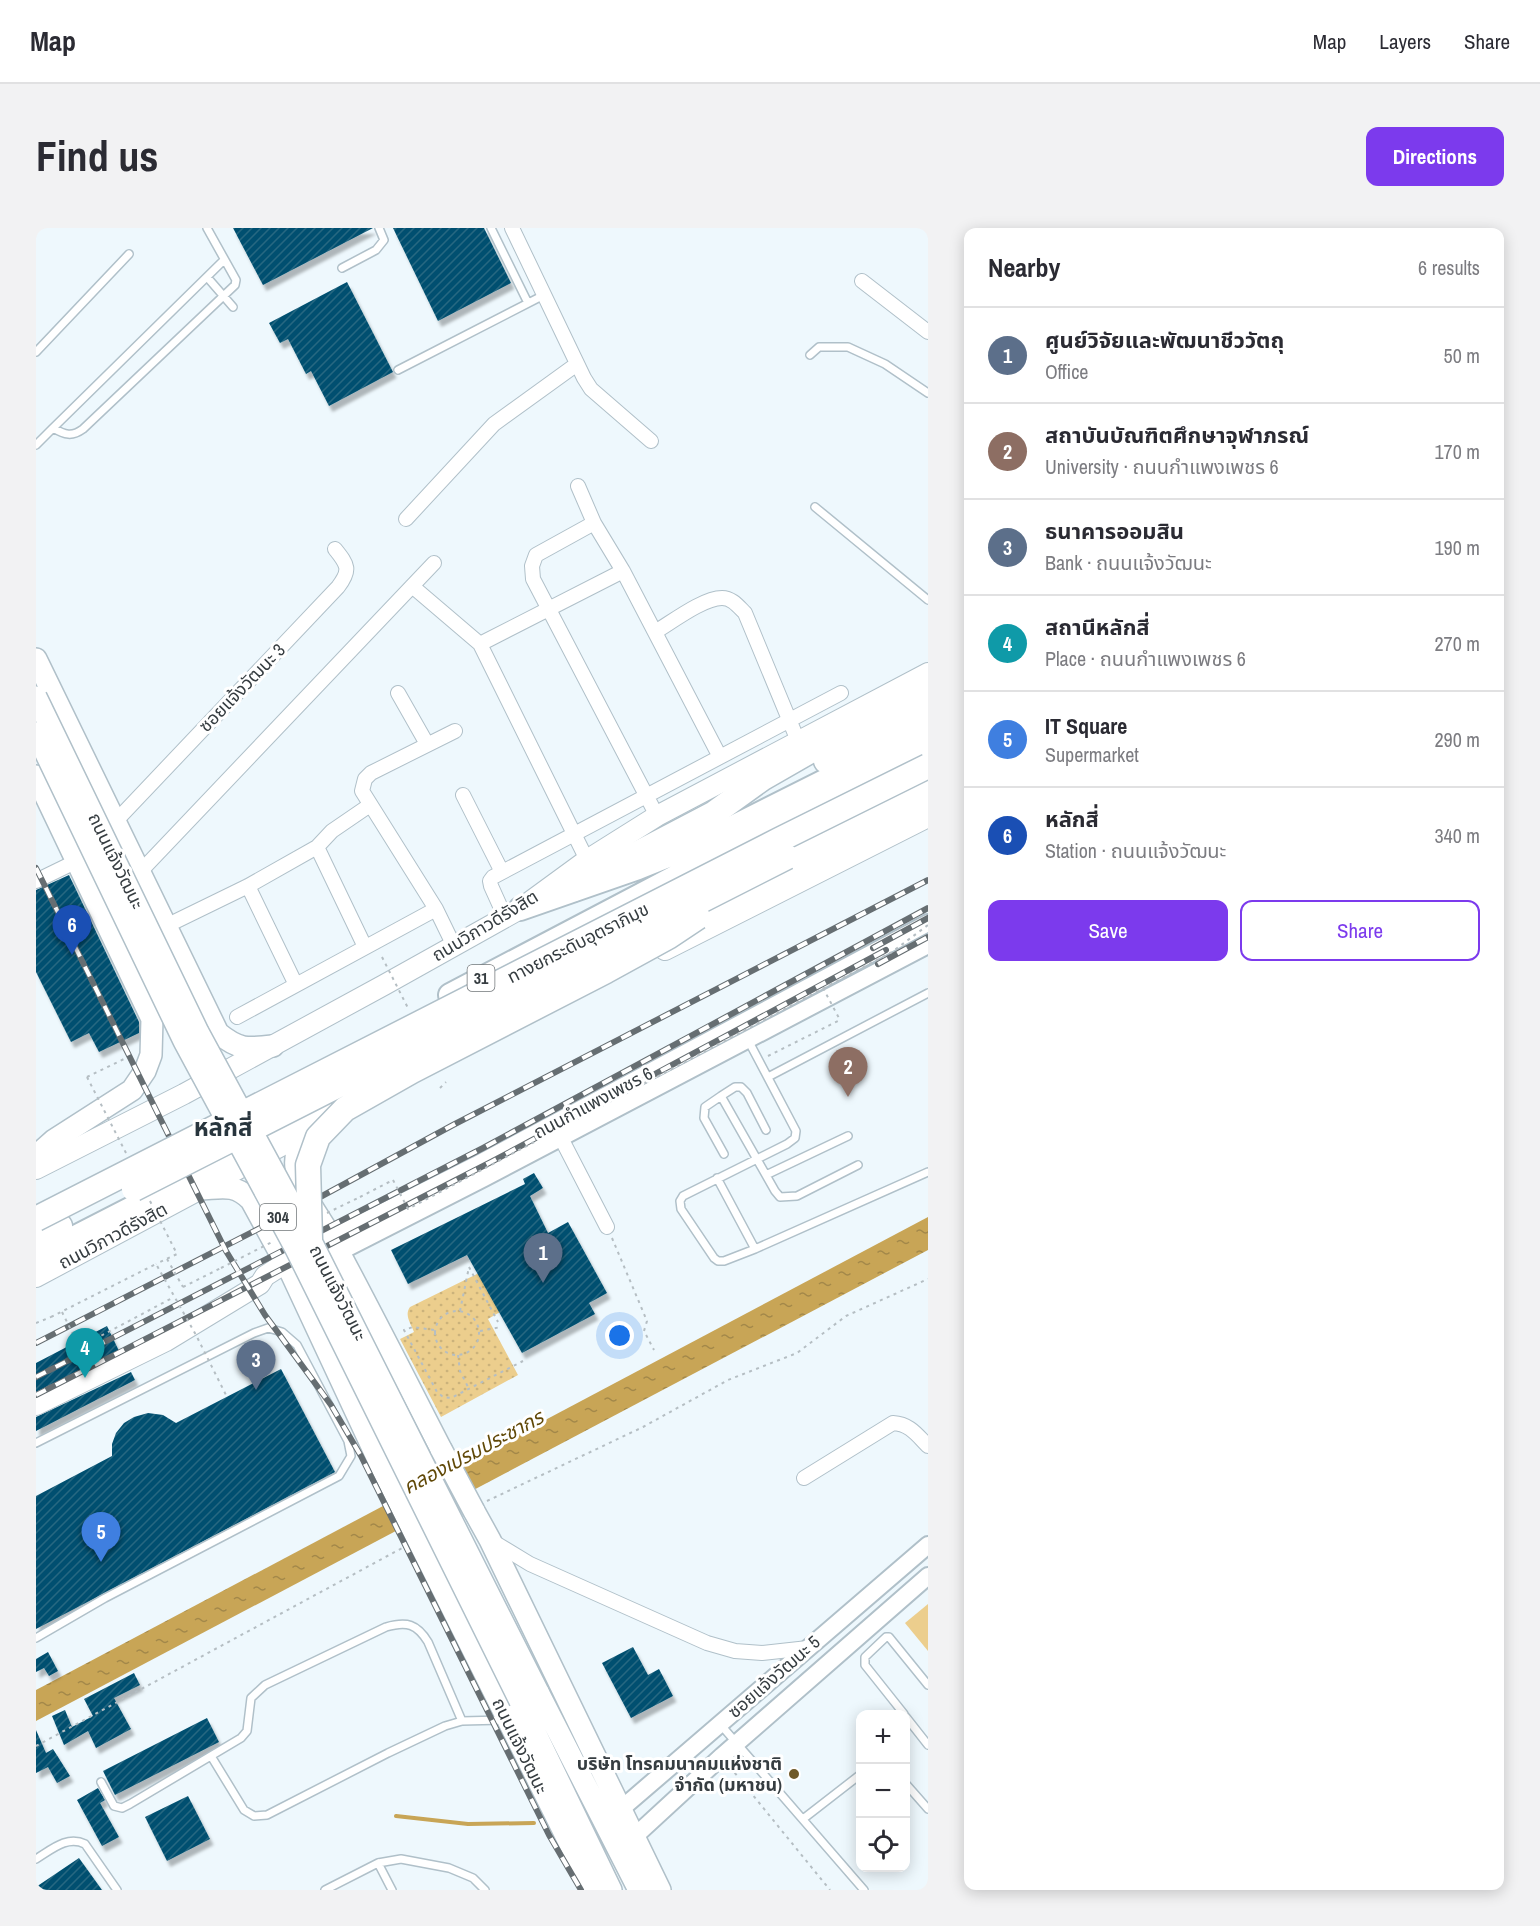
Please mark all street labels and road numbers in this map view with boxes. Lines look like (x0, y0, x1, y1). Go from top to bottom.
street label: ซอยแจ้งวัฒนะ 3 (193, 638, 290, 738)
street label: ถนนแจ้งวัฒนะ (82, 809, 150, 913)
street label: ถนนวิภาวดีรังสิต (427, 884, 543, 967)
street label: ทางยกระดับอุตราภิมุข (503, 896, 653, 989)
road number: 31 (468, 965, 494, 991)
street label: ถนนกำแพงเพชร 6 (529, 1061, 657, 1144)
street label: ถนนวิภาวดีรังสิต (54, 1196, 172, 1275)
road number: 304 (260, 1204, 296, 1230)
street label: ถนนแจ้งวัฒนะ (304, 1241, 373, 1345)
street label: ซอยแจ้งวัฒนะ 5 (722, 1630, 825, 1724)
street label: ถนนแจ้งวัฒนะ (486, 1694, 554, 1798)

